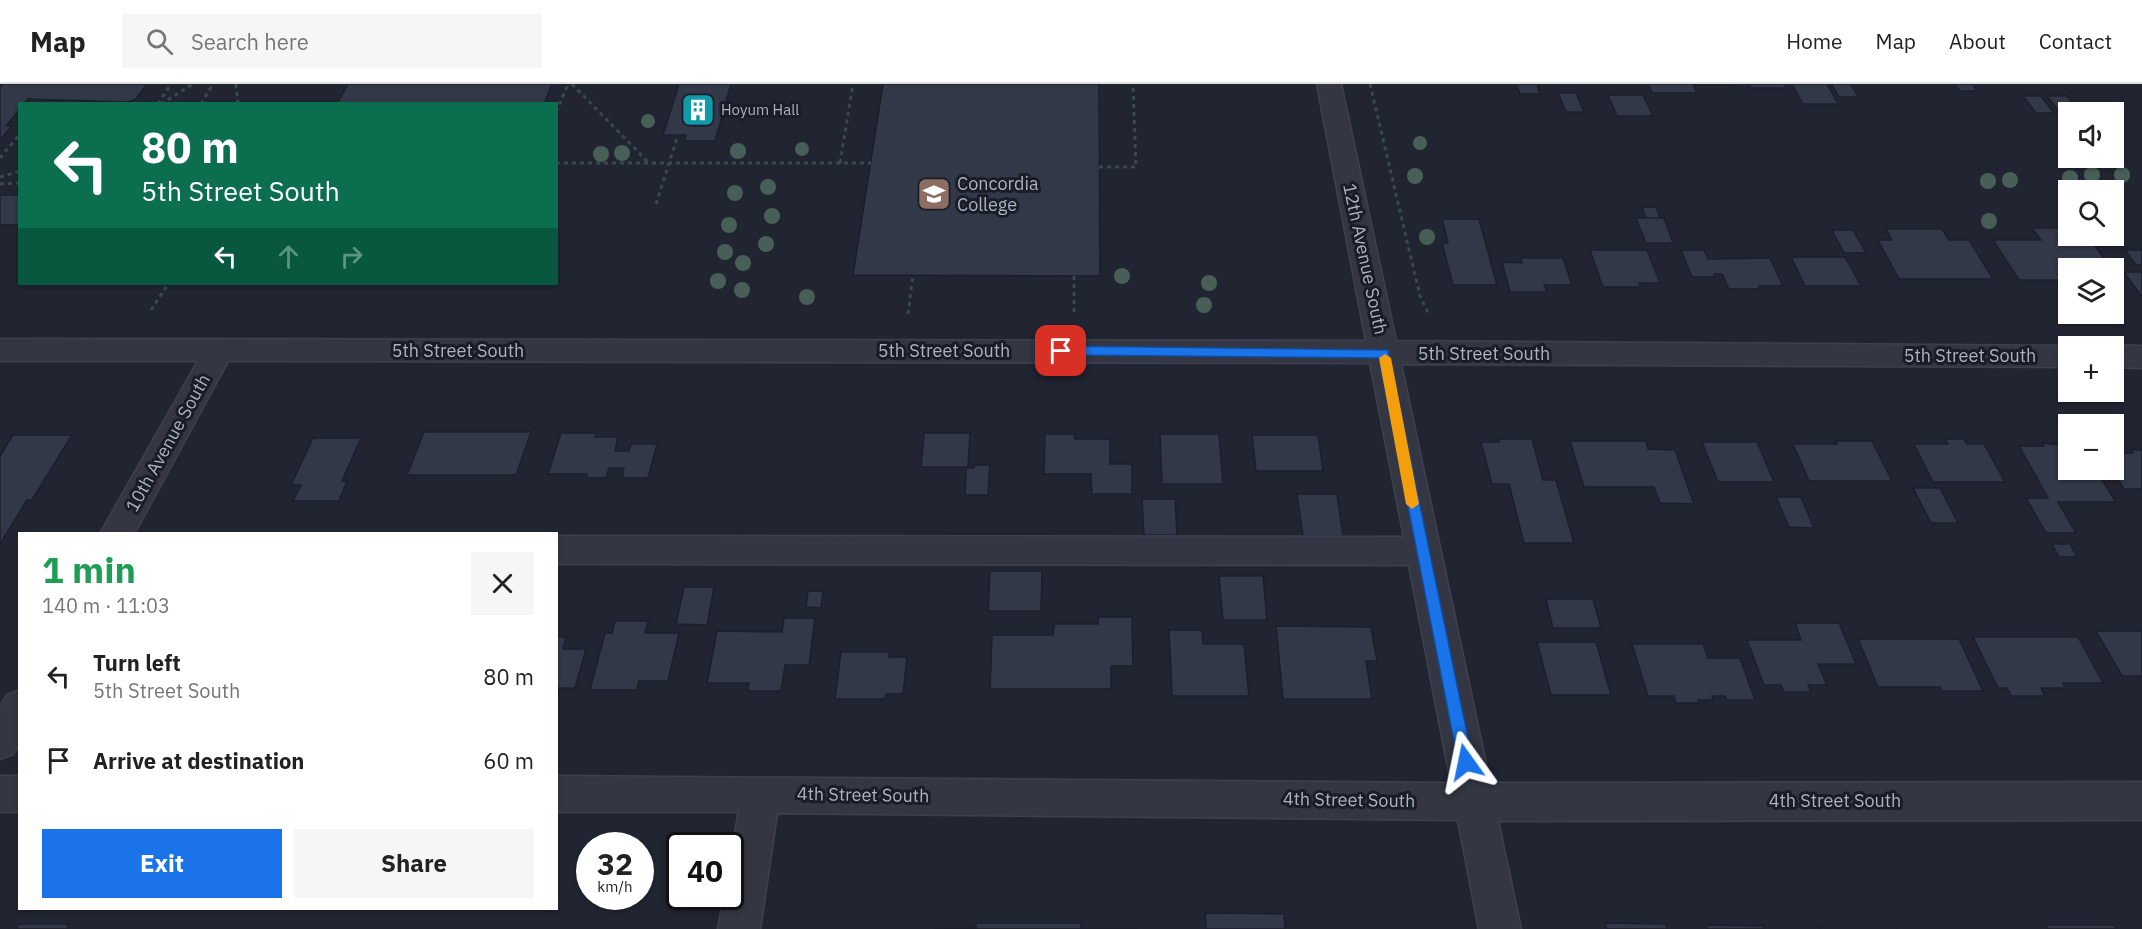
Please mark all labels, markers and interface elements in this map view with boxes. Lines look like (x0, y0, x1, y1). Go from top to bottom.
search box (122, 14, 542, 68)
text: Map (30, 23, 86, 60)
icon: search (143, 25, 176, 58)
text: Search here (191, 27, 309, 56)
text: Home (1786, 27, 1843, 55)
text: Map (1876, 27, 1916, 55)
text: About (1949, 27, 2006, 55)
text: Contact (2039, 27, 2112, 55)
building icon: Hoyum Hall (680, 92, 716, 128)
place label: Hoyum Hall (721, 100, 799, 119)
map controls (2058, 102, 2124, 480)
button: sound (2058, 102, 2124, 168)
text: 80 m (141, 120, 239, 175)
icon: left (42, 126, 120, 204)
place label: Concordia College (957, 172, 1039, 216)
text: 5th Street South (141, 173, 340, 208)
school or university icon: Concordia College (916, 176, 952, 212)
button: search (2058, 180, 2124, 246)
street label: 12th Avenue South (1338, 181, 1393, 337)
icon: left (209, 240, 242, 273)
icon: ahead (272, 240, 305, 273)
icon: right (335, 240, 368, 273)
button: layers (2058, 258, 2124, 324)
pin (1035, 325, 1086, 376)
icon: arrive (1044, 334, 1077, 367)
button: + (2058, 336, 2124, 402)
street label: 5th Street South (392, 339, 524, 362)
street label: 5th Street South (878, 339, 1010, 362)
street label: 5th Street South (1418, 342, 1550, 365)
street label: 5th Street South (1904, 344, 2036, 367)
street label: 10th Avenue South (120, 370, 215, 516)
button: − (2058, 414, 2124, 480)
text: 1 min (42, 546, 136, 593)
button: close (471, 552, 534, 615)
text: 140 m · 11:03 (42, 592, 170, 619)
text: Turn left (93, 648, 181, 677)
icon: left (42, 660, 75, 693)
text: 80 m (483, 662, 534, 691)
text: 5th Street South (93, 677, 240, 704)
position arrow (1434, 730, 1498, 794)
icon: arrive (42, 744, 75, 777)
text: Arrive at destination (93, 746, 304, 775)
text: 60 m (483, 746, 534, 775)
street label: 4th Street South (797, 782, 929, 807)
street label: 4th Street South (1283, 787, 1415, 812)
street label: 4th Street South (1769, 789, 1901, 812)
button: Exit (42, 829, 282, 898)
button: Share (294, 829, 534, 898)
speed limit sign: 40 (666, 832, 744, 910)
text: 32 (597, 844, 633, 883)
text: km/h (597, 877, 633, 896)

